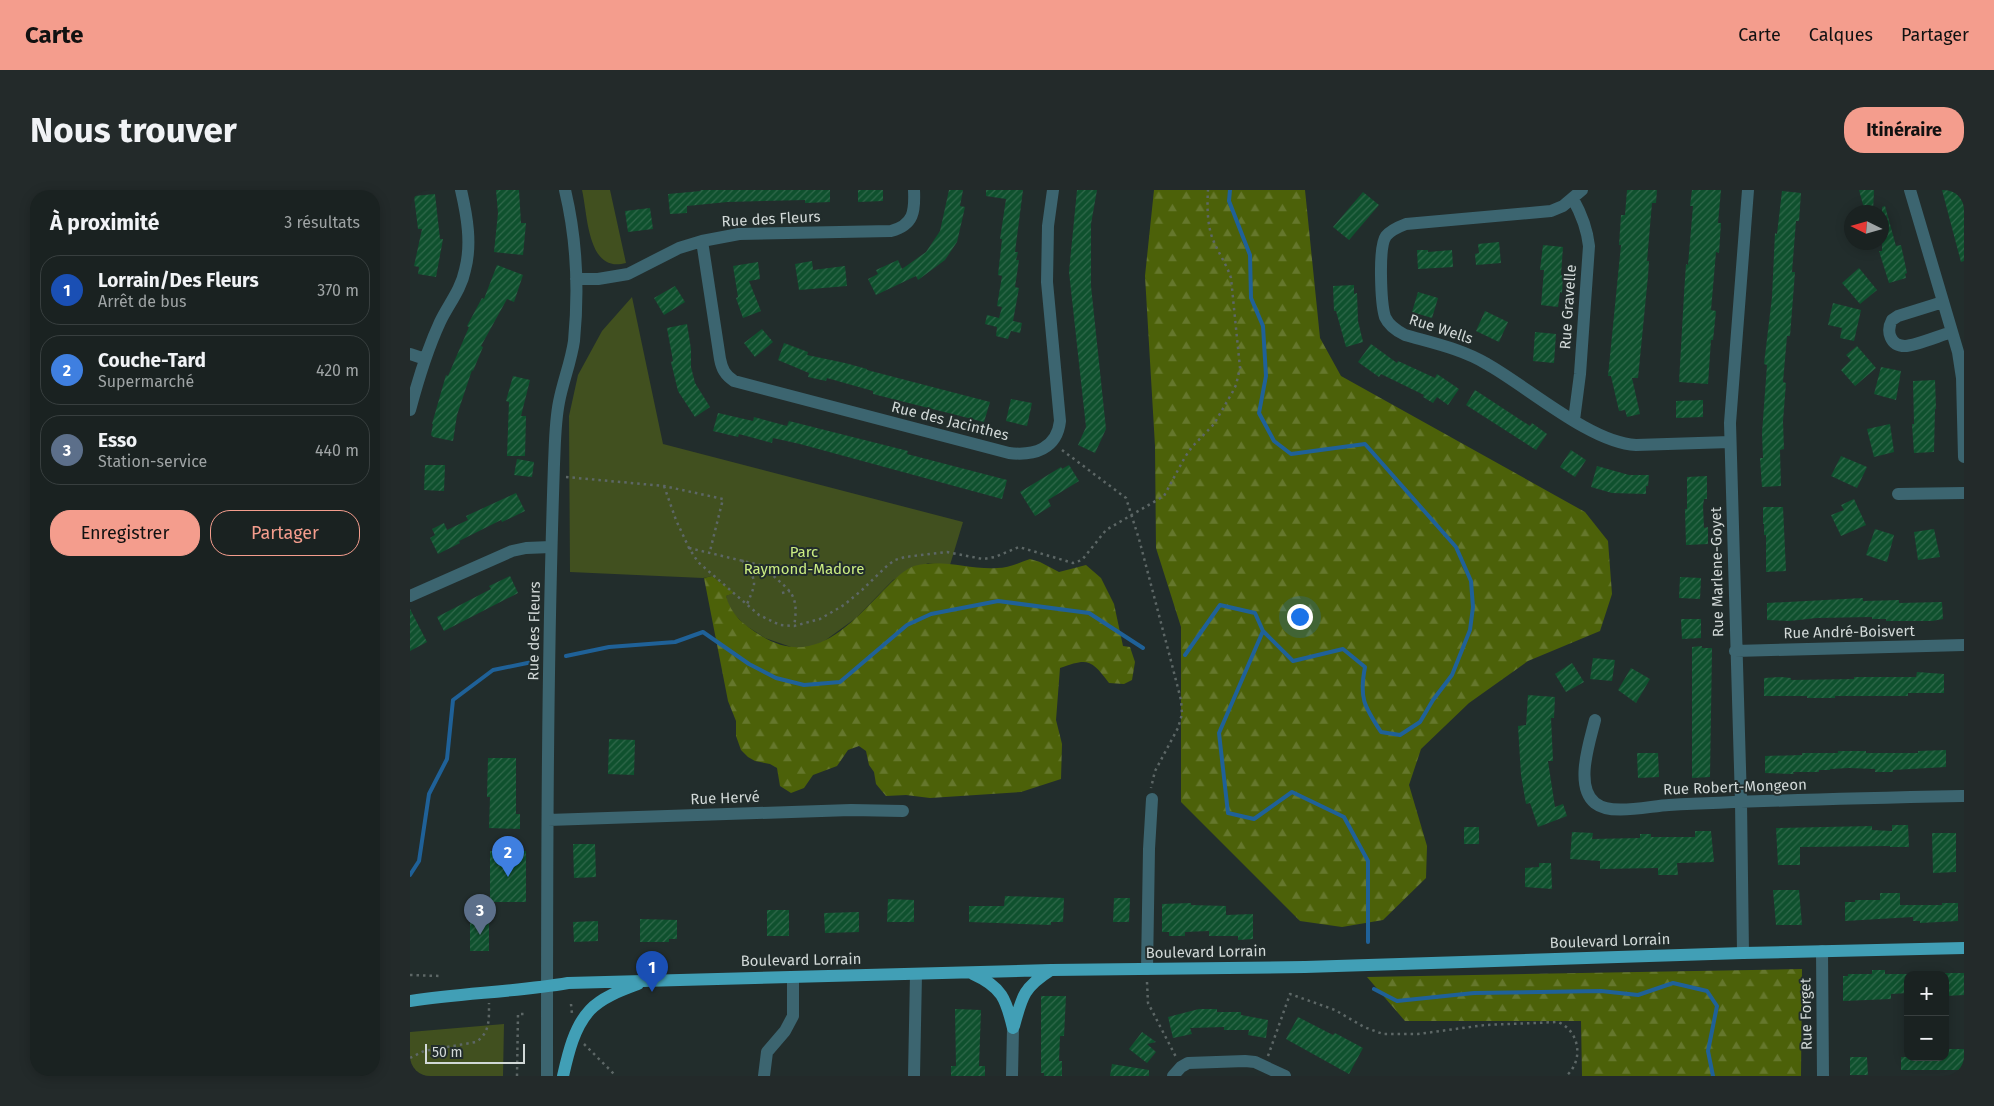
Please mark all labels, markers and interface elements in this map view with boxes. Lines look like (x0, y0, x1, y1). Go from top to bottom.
text: Carte (25, 21, 83, 49)
text: Carte (1738, 24, 1781, 46)
text: Calques (1809, 24, 1873, 46)
text: Partager (1901, 24, 1969, 46)
button: Itinéraire (1844, 107, 1964, 153)
text: Nous trouver (30, 109, 237, 151)
north arrow (1844, 205, 1889, 250)
street label: Rue des Fleurs (721, 207, 821, 231)
text: À proximité (50, 210, 159, 236)
text: 3 résultats (284, 213, 360, 232)
street label: Rue Gravelle (1556, 264, 1580, 350)
text: Lorrain/Des Fleurs (98, 269, 259, 292)
text: 1 (63, 281, 71, 300)
text: 370 m (317, 281, 359, 300)
text: Arrêt de bus (98, 292, 187, 311)
street label: Rue Wells (1407, 310, 1475, 348)
text: Couche-Tard (98, 349, 206, 372)
text: 2 (63, 361, 71, 380)
text: 420 m (316, 361, 359, 380)
text: Supermarché (98, 372, 194, 391)
street label: Rue des Jacinthes (889, 398, 1011, 444)
text: Esso (98, 429, 137, 452)
text: 3 (63, 441, 71, 460)
text: 440 m (315, 441, 359, 460)
text: Station-service (98, 452, 207, 471)
street label: Rue Marlene-Goyet (1707, 506, 1727, 637)
button: Enregistrer (50, 510, 200, 556)
button: Partager (210, 510, 360, 556)
park label: Parc Raymond-Madore (744, 543, 864, 578)
street label: Rue des Fleurs (524, 581, 544, 681)
your location (1287, 604, 1313, 630)
street label: Rue André-Boisvert (1783, 622, 1915, 642)
street label: Rue Robert-Mongeon (1663, 775, 1807, 799)
street label: Rue Hervé (690, 788, 760, 808)
pin: 2 (492, 836, 524, 877)
pin: 3 (464, 894, 496, 935)
street label: Boulevard Lorrain (1549, 930, 1671, 952)
street label: Boulevard Lorrain (1145, 942, 1267, 962)
street label: Boulevard Lorrain (740, 950, 862, 970)
pin: 1 (636, 951, 668, 992)
map controls (1904, 971, 1949, 1061)
button: + (1904, 971, 1949, 1016)
street label: Rue Forget (1796, 977, 1816, 1050)
button: − (1904, 1016, 1949, 1061)
scale bar (425, 1041, 525, 1064)
text: 50 m (432, 1044, 463, 1061)

